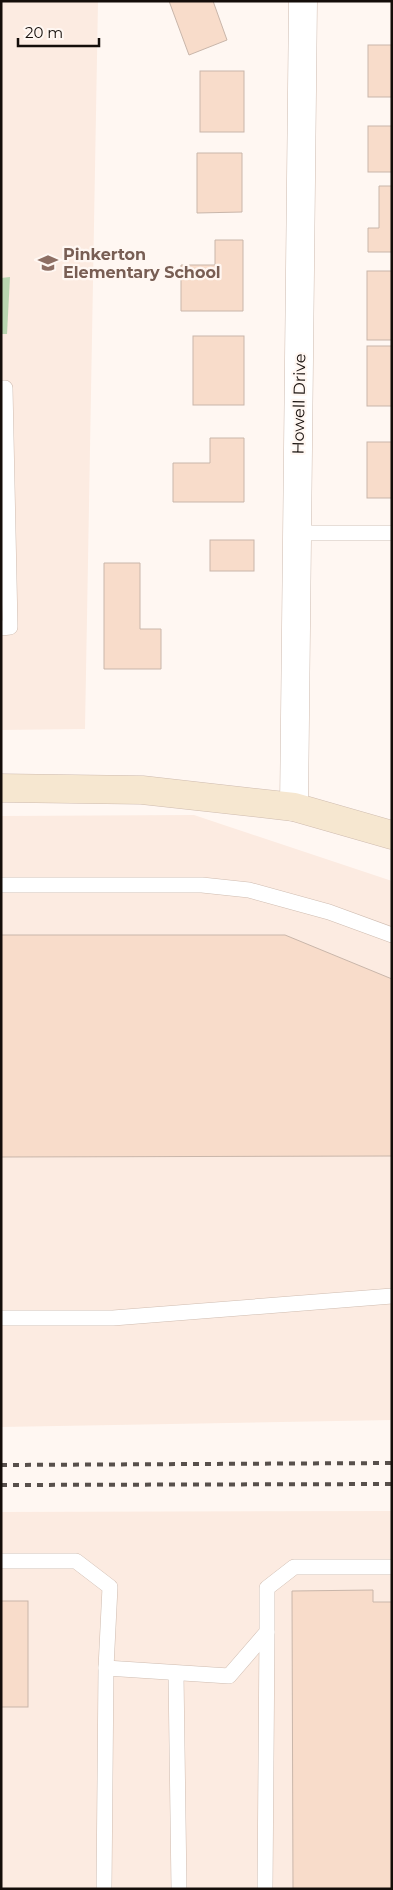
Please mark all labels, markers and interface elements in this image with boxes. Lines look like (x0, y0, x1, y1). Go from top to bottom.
scale bar (18, 15, 99, 47)
text: 20 m (25, 23, 63, 42)
place label: Pinkerton Elementary School (63, 245, 221, 282)
school or university icon: Pinkerton Elementary School (37, 252, 59, 274)
street label: Howell Drive (289, 353, 309, 455)

